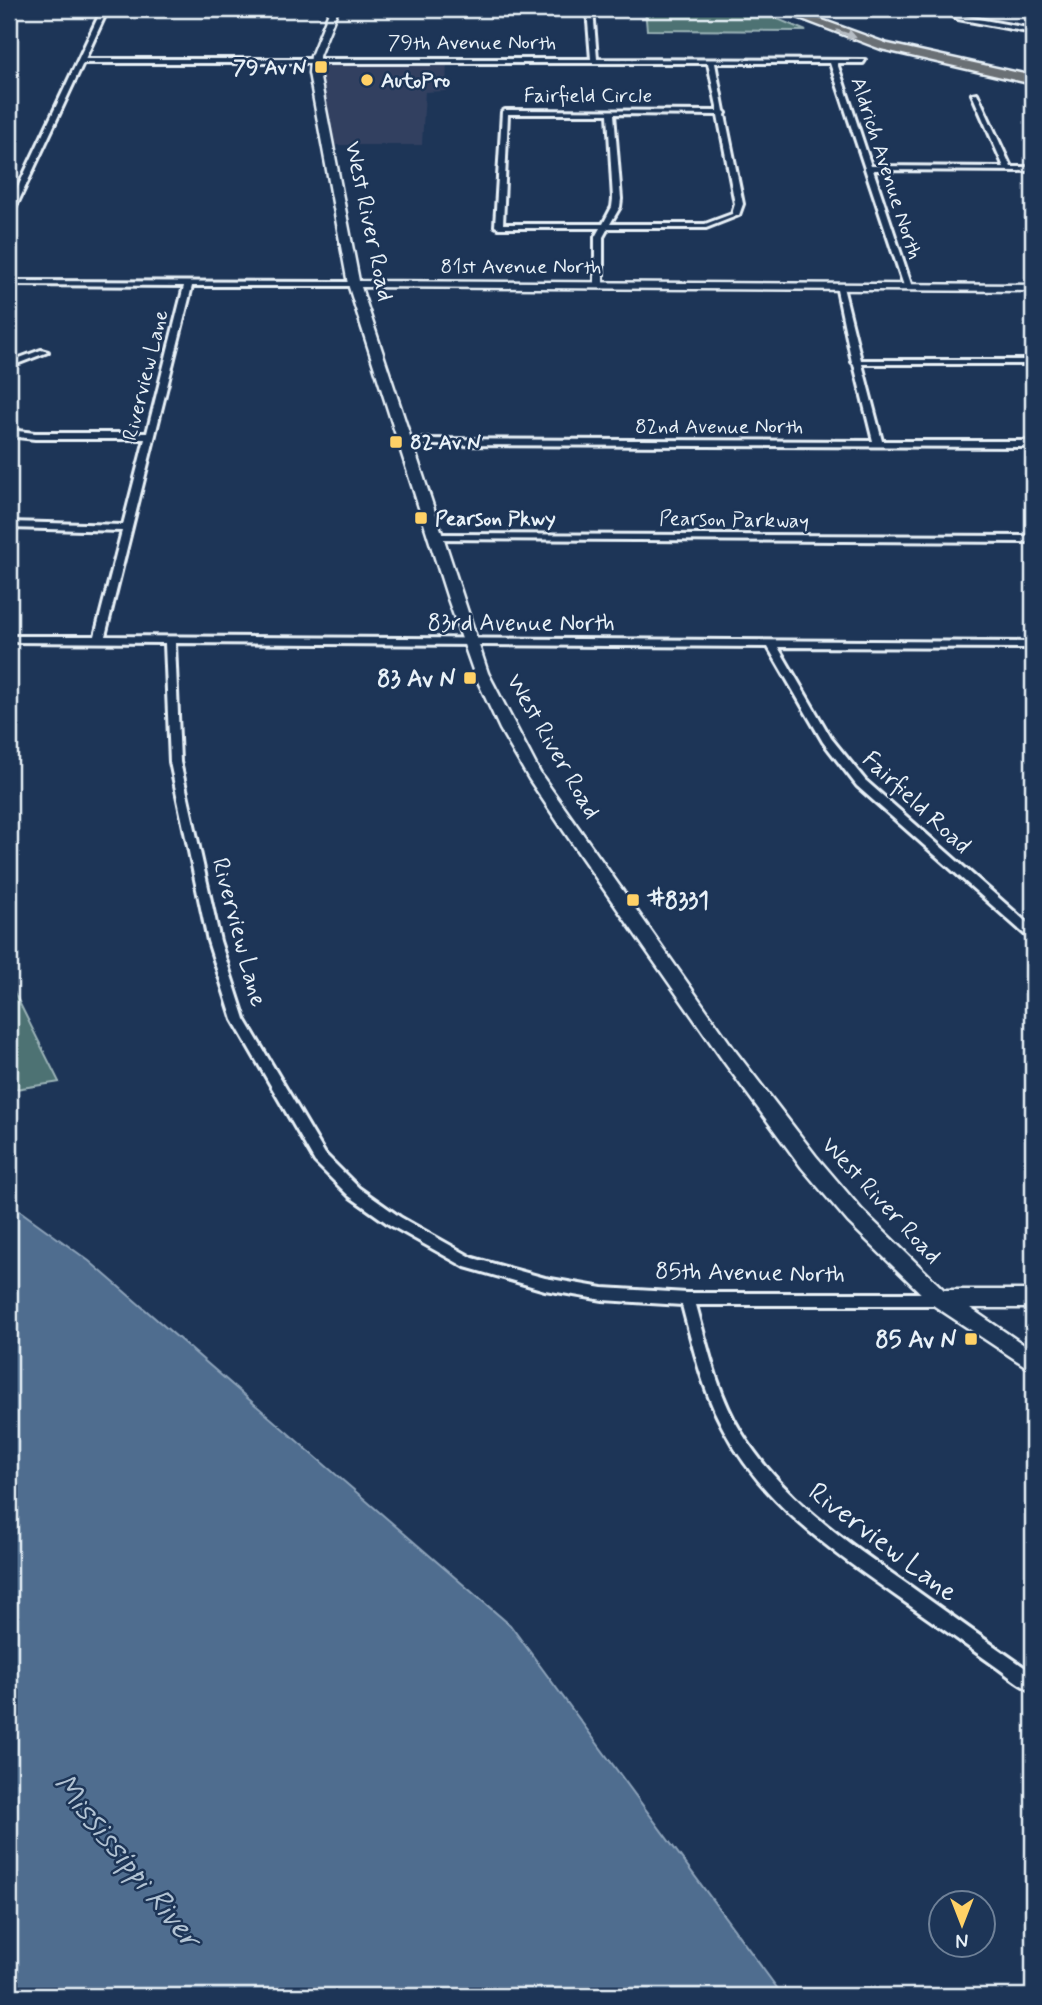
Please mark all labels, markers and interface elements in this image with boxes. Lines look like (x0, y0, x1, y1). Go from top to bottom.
street label: 79th Avenue North (388, 29, 556, 57)
one-way arrow (835, 29, 856, 40)
place label: 79 Av N (233, 54, 307, 82)
marker: 79 Av N (313, 59, 329, 75)
place label: AutoPro (381, 67, 450, 95)
marker: AutoPro (359, 72, 375, 88)
street label: Aldrich Avenue North (843, 74, 929, 263)
street label: Fairfield Circle (524, 82, 652, 110)
street label: West River Road (336, 138, 401, 304)
street label: 81st Avenue North (441, 253, 601, 281)
street label: Riverview Lane (116, 307, 176, 444)
street label: 82nd Avenue North (635, 413, 803, 441)
place label: 82 Av N (410, 429, 481, 457)
marker: 82 Av N (388, 434, 404, 450)
place label: Pearson Pkwy (435, 505, 556, 533)
street label: Pearson Parkway (659, 505, 809, 535)
marker: Pearson Pkwy (413, 510, 429, 526)
street label: 83rd Avenue North (427, 608, 615, 639)
place label: 83 Av N (377, 664, 456, 695)
street label: West River Road (499, 668, 607, 825)
marker: 83 Av N (462, 670, 478, 686)
street label: Fairfield Road (855, 745, 977, 861)
street label: Riverview Lane (204, 854, 273, 1010)
place label: #8331 (646, 886, 709, 917)
marker: #8331 (625, 892, 641, 908)
street label: West River Road (814, 1131, 948, 1271)
street label: 85th Avenue North (655, 1256, 845, 1291)
place label: 85 Av N (875, 1325, 957, 1356)
marker: 85 Av N (963, 1331, 979, 1347)
street label: Riverview Lane (800, 1475, 965, 1611)
water label: Mississippi River (43, 1765, 212, 1960)
north arrow (926, 1890, 996, 1960)
text: N (956, 1927, 968, 1952)

